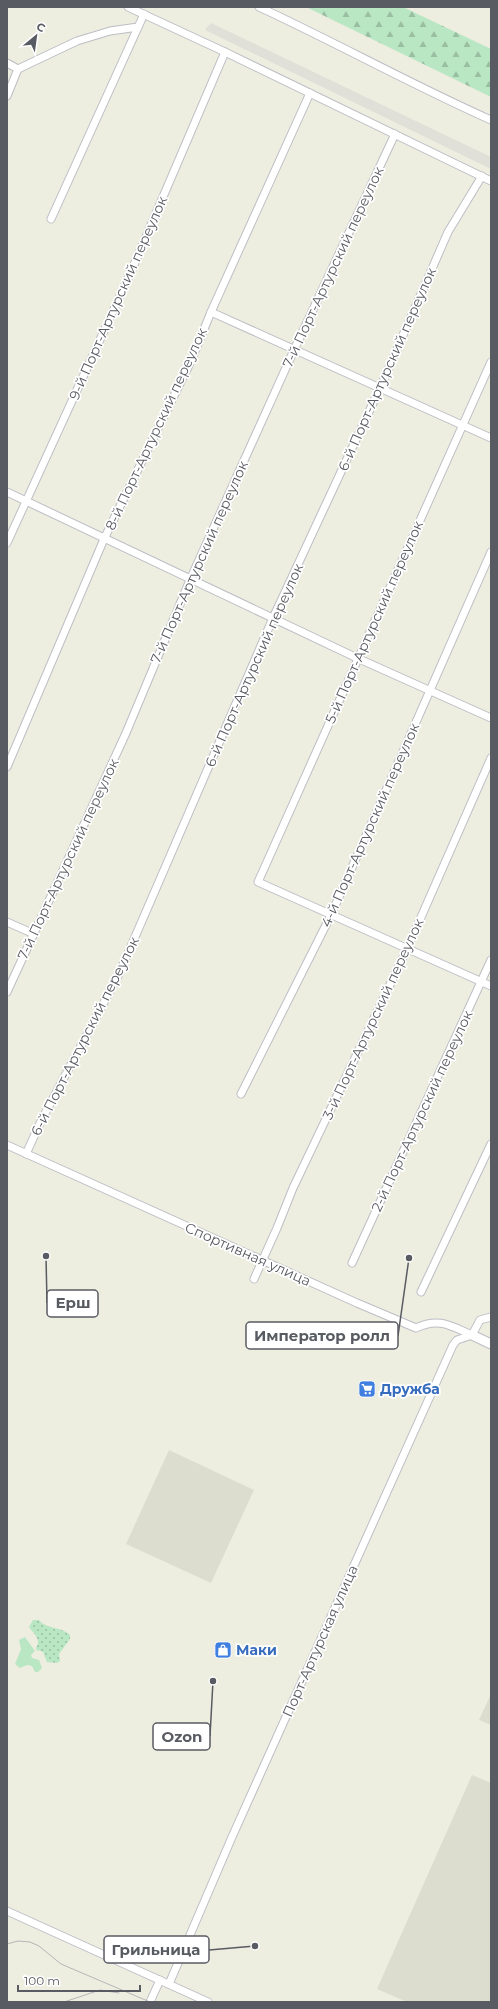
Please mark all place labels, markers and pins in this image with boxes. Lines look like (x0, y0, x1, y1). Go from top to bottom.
callout: Ерш (47, 1290, 98, 1317)
callout: Император ролл (246, 1322, 398, 1349)
supermarket icon: Дружба (357, 1379, 377, 1399)
place label: Дружба (380, 1380, 440, 1398)
shop icon: Маки (213, 1640, 233, 1660)
place label: Маки (236, 1641, 277, 1659)
callout: Ozon (153, 1723, 210, 1750)
callout: Грильница (104, 1936, 209, 1963)

